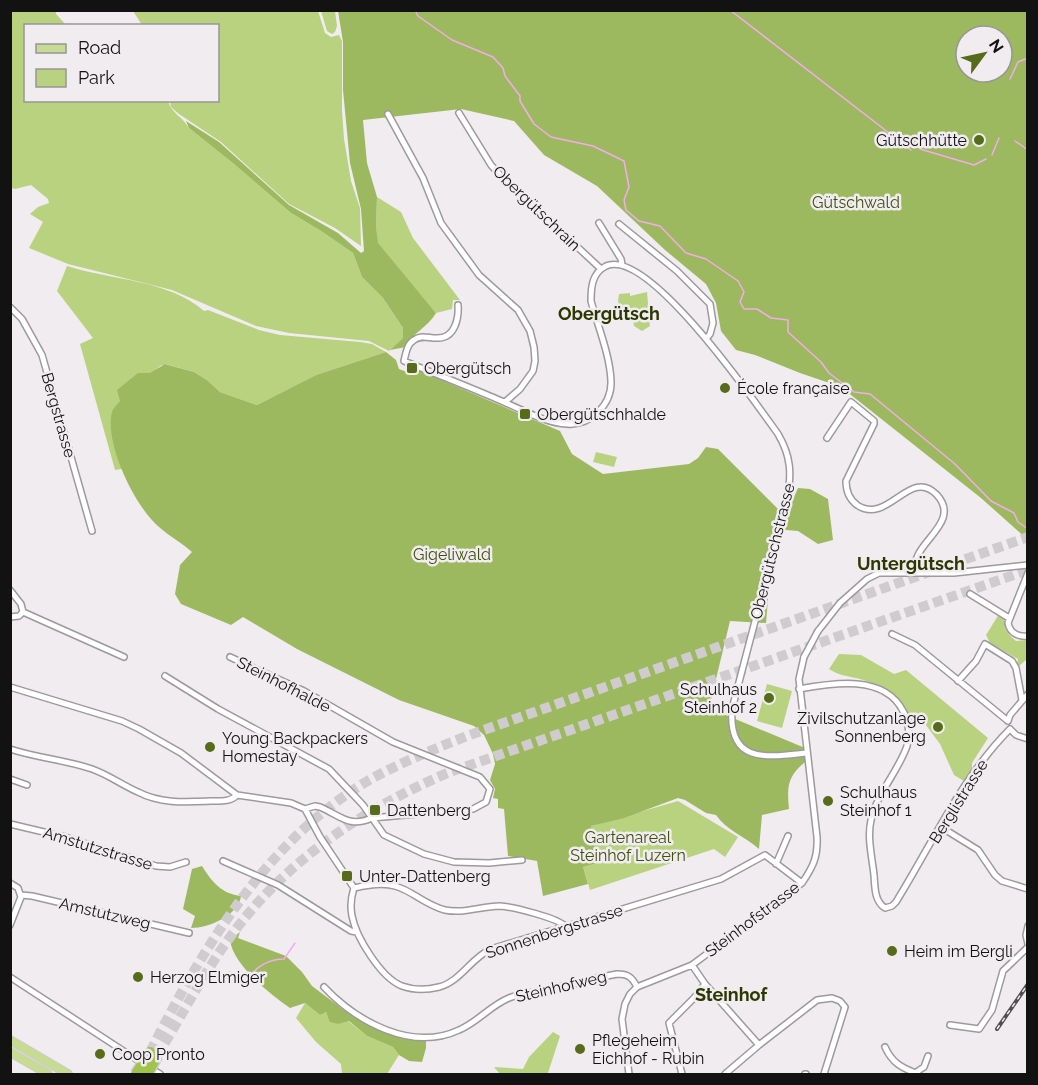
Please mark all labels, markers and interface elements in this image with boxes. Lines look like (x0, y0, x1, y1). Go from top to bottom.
legend (24, 24, 219, 102)
north arrow (954, 24, 1014, 84)
text: N (985, 36, 1007, 56)
text: Road (78, 37, 121, 58)
text: Park (78, 67, 115, 88)
place label: Gütschhütte (876, 131, 967, 150)
marker: Gütschhütte (972, 133, 986, 147)
street label: Obergütschrain (489, 162, 584, 255)
park label: Gütschwald (812, 193, 900, 212)
district label: Obergütsch (558, 303, 660, 324)
place label: Obergütsch (424, 359, 511, 378)
marker: Obergütsch (405, 361, 419, 375)
street label: Bergstrasse (37, 370, 80, 460)
place label: École française (737, 378, 850, 398)
marker: École française (718, 381, 732, 395)
place label: Obergütschhalde (537, 405, 666, 424)
marker: Obergütschhalde (518, 407, 532, 421)
street label: Obergütschstrasse (746, 481, 799, 621)
park label: Gigeliwald (413, 545, 491, 564)
district label: Untergütsch (857, 553, 965, 574)
street label: Steinhofhalde (234, 653, 334, 716)
place label: Schulhaus Steinhof 2 (680, 680, 757, 717)
marker: Schulhaus Steinhof 2 (762, 691, 776, 705)
place label: Zivilschutzanlage Sonnenberg (797, 709, 926, 746)
marker: Zivilschutzanlage Sonnenberg (931, 720, 945, 734)
place label: Young Backpackers Homestay (222, 729, 368, 766)
marker: Young Backpackers Homestay (203, 740, 217, 754)
street label: Berglistrasse (925, 756, 992, 847)
place label: Schulhaus Steinhof 1 (840, 783, 917, 820)
marker: Schulhaus Steinhof 1 (821, 794, 835, 808)
place label: Dattenberg (387, 801, 471, 820)
marker: Dattenberg (368, 803, 382, 817)
street label: Amstutzstrasse (41, 823, 155, 874)
park label: Gartenareal Steinhof Luzern (570, 828, 686, 865)
place label: Unter-Dattenberg (359, 867, 491, 886)
marker: Unter-Dattenberg (340, 869, 354, 883)
street label: Steinhofstrasse (701, 878, 803, 961)
street label: Amstutzweg (57, 894, 153, 933)
street label: Sonnenbergstrasse (483, 900, 625, 963)
place label: Heim im Bergli (904, 942, 1013, 961)
marker: Heim im Bergli (885, 944, 899, 958)
street label: Steinhofweg (514, 967, 609, 1006)
place label: Herzog Elmiger (150, 968, 265, 987)
marker: Herzog Elmiger (131, 970, 145, 984)
district label: Steinhof (695, 984, 768, 1005)
place label: Pflegeheim Eichhof - Rubin (592, 1031, 704, 1068)
marker: Pflegeheim Eichhof - Rubin (573, 1042, 587, 1056)
place label: Coop Pronto (112, 1045, 205, 1064)
marker: Coop Pronto (93, 1047, 107, 1061)

